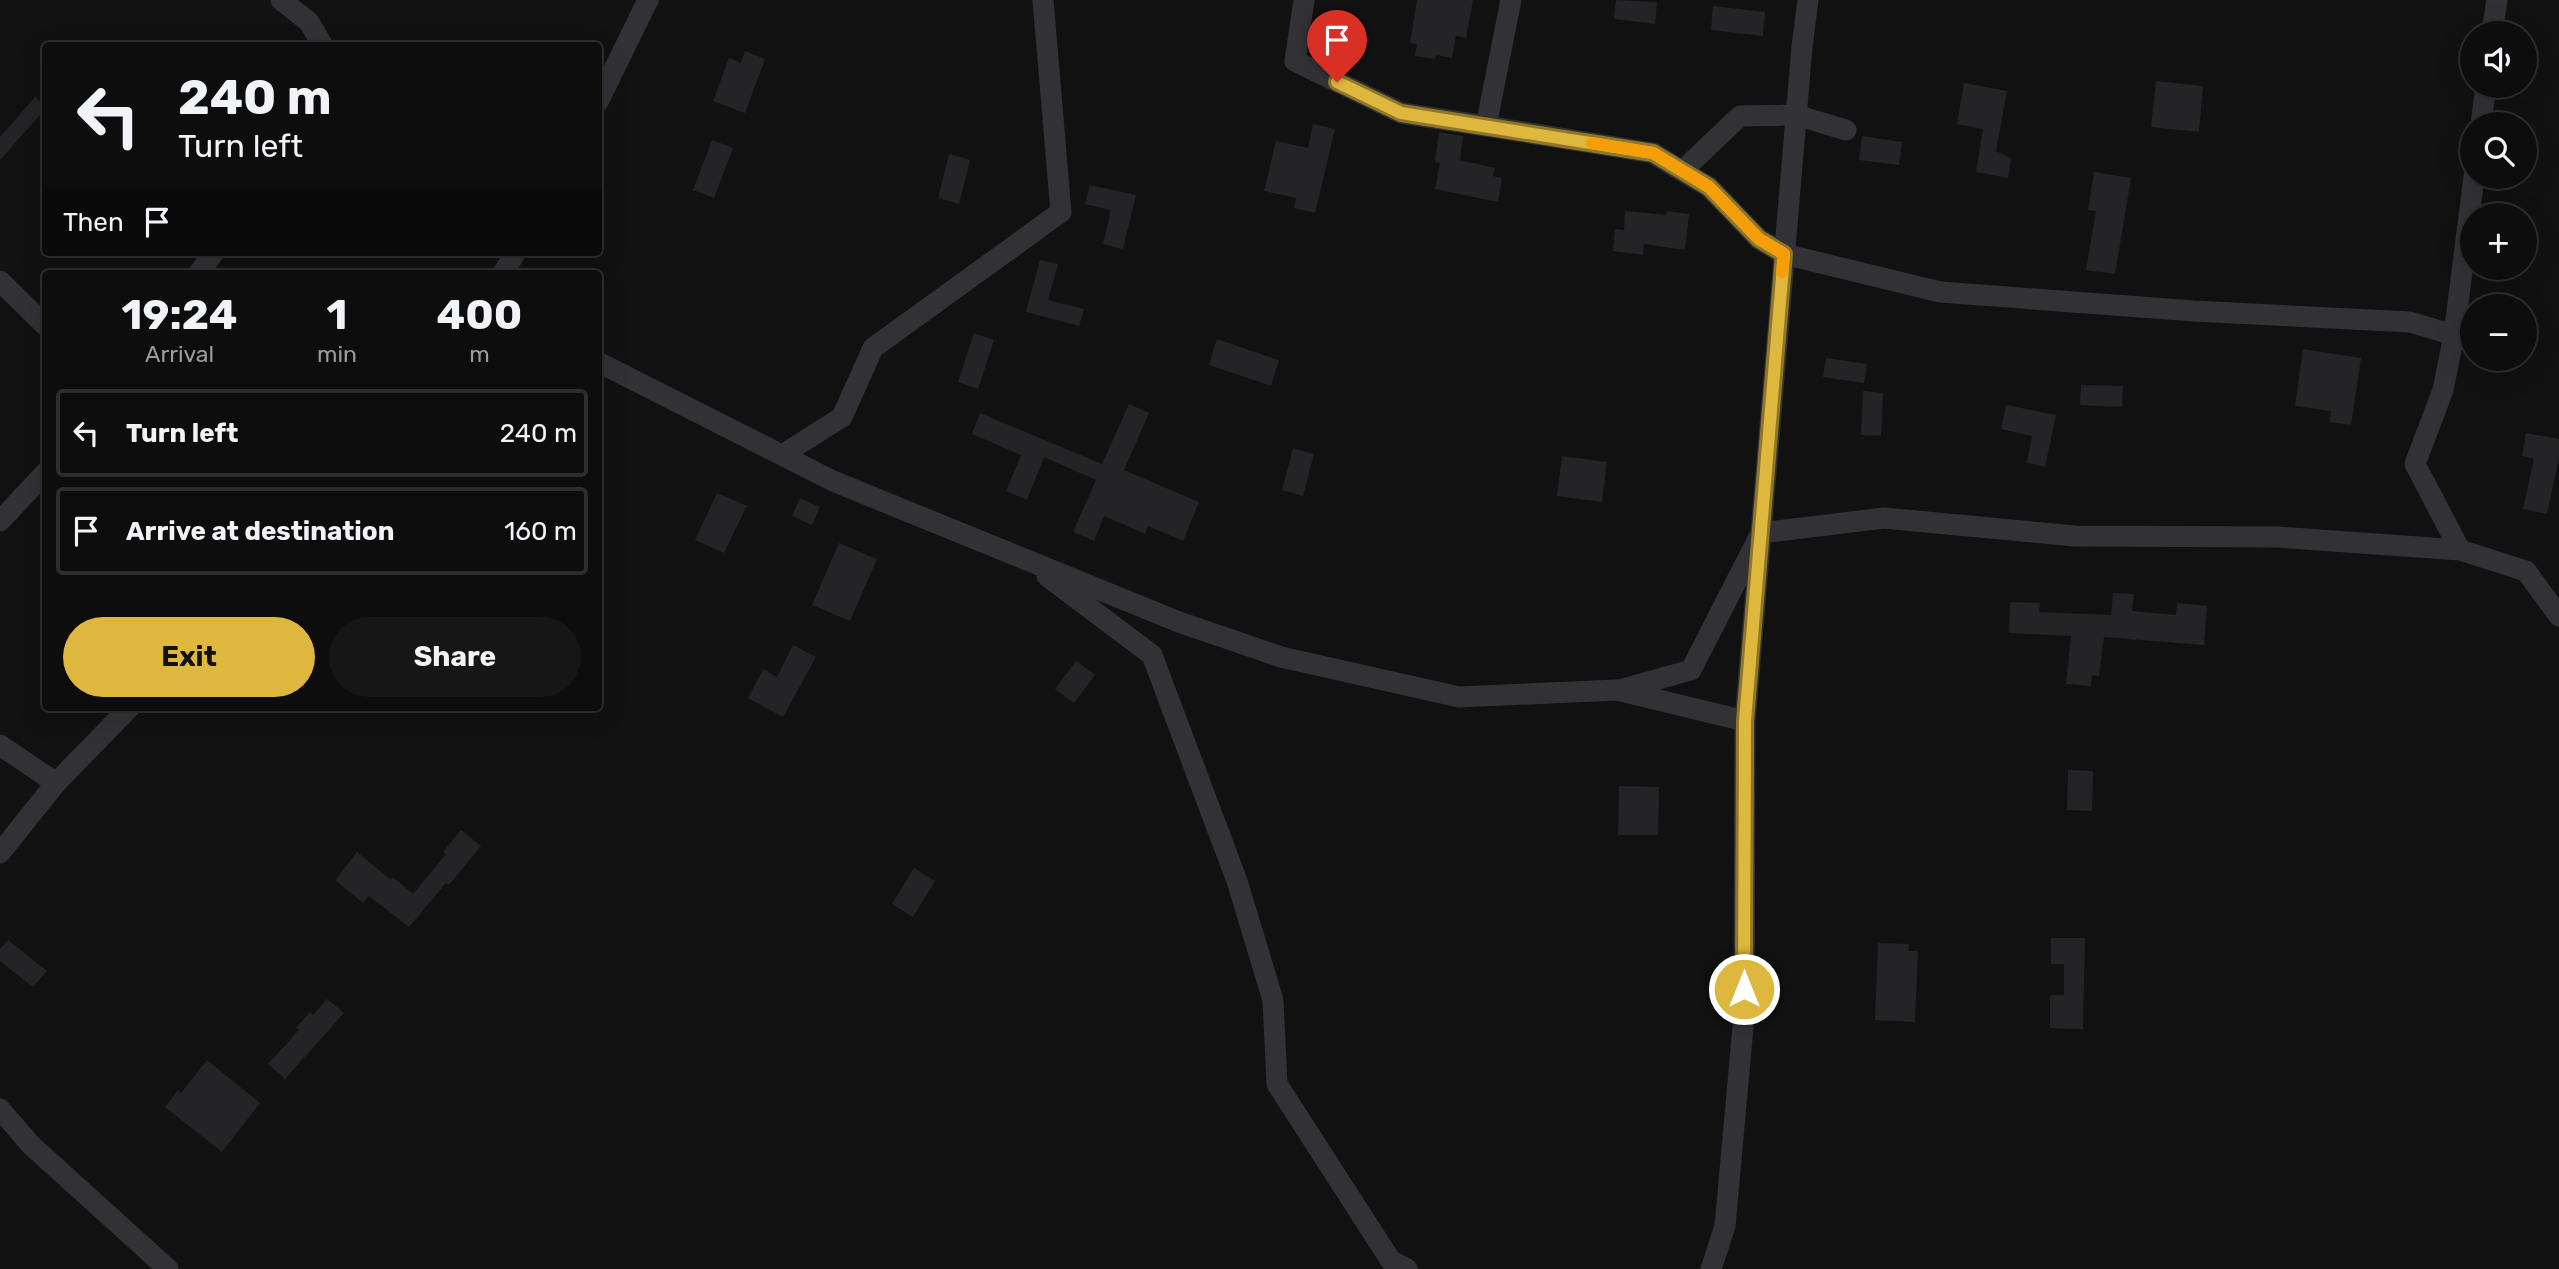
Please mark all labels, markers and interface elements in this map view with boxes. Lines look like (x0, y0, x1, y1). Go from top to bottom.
pin (1307, 10, 1367, 82)
icon: arrive (1318, 21, 1356, 59)
map controls (2460, 21, 2537, 371)
button: sound (2460, 21, 2537, 98)
text: 240 m (178, 68, 332, 126)
icon: left (63, 70, 154, 161)
button: search (2460, 112, 2537, 189)
text: Turn left (178, 127, 303, 165)
icon: arrive (138, 203, 176, 241)
button: + (2460, 203, 2537, 280)
text: Then (63, 207, 124, 238)
text: 19:24 (122, 290, 237, 340)
text: 1 (327, 290, 347, 340)
text: 400 (437, 290, 522, 340)
button: − (2460, 294, 2537, 371)
text: Arrival (145, 340, 214, 368)
text: min (317, 340, 357, 368)
text: m (469, 340, 490, 368)
icon: left (67, 414, 105, 452)
text: Turn left (126, 418, 238, 449)
text: 240 m (500, 418, 577, 449)
icon: arrive (67, 512, 105, 550)
text: Arrive at destination (126, 516, 394, 547)
text: 160 m (504, 516, 577, 547)
button: Exit (63, 617, 315, 697)
button: Share (329, 617, 581, 697)
position arrow (1707, 952, 1781, 1026)

